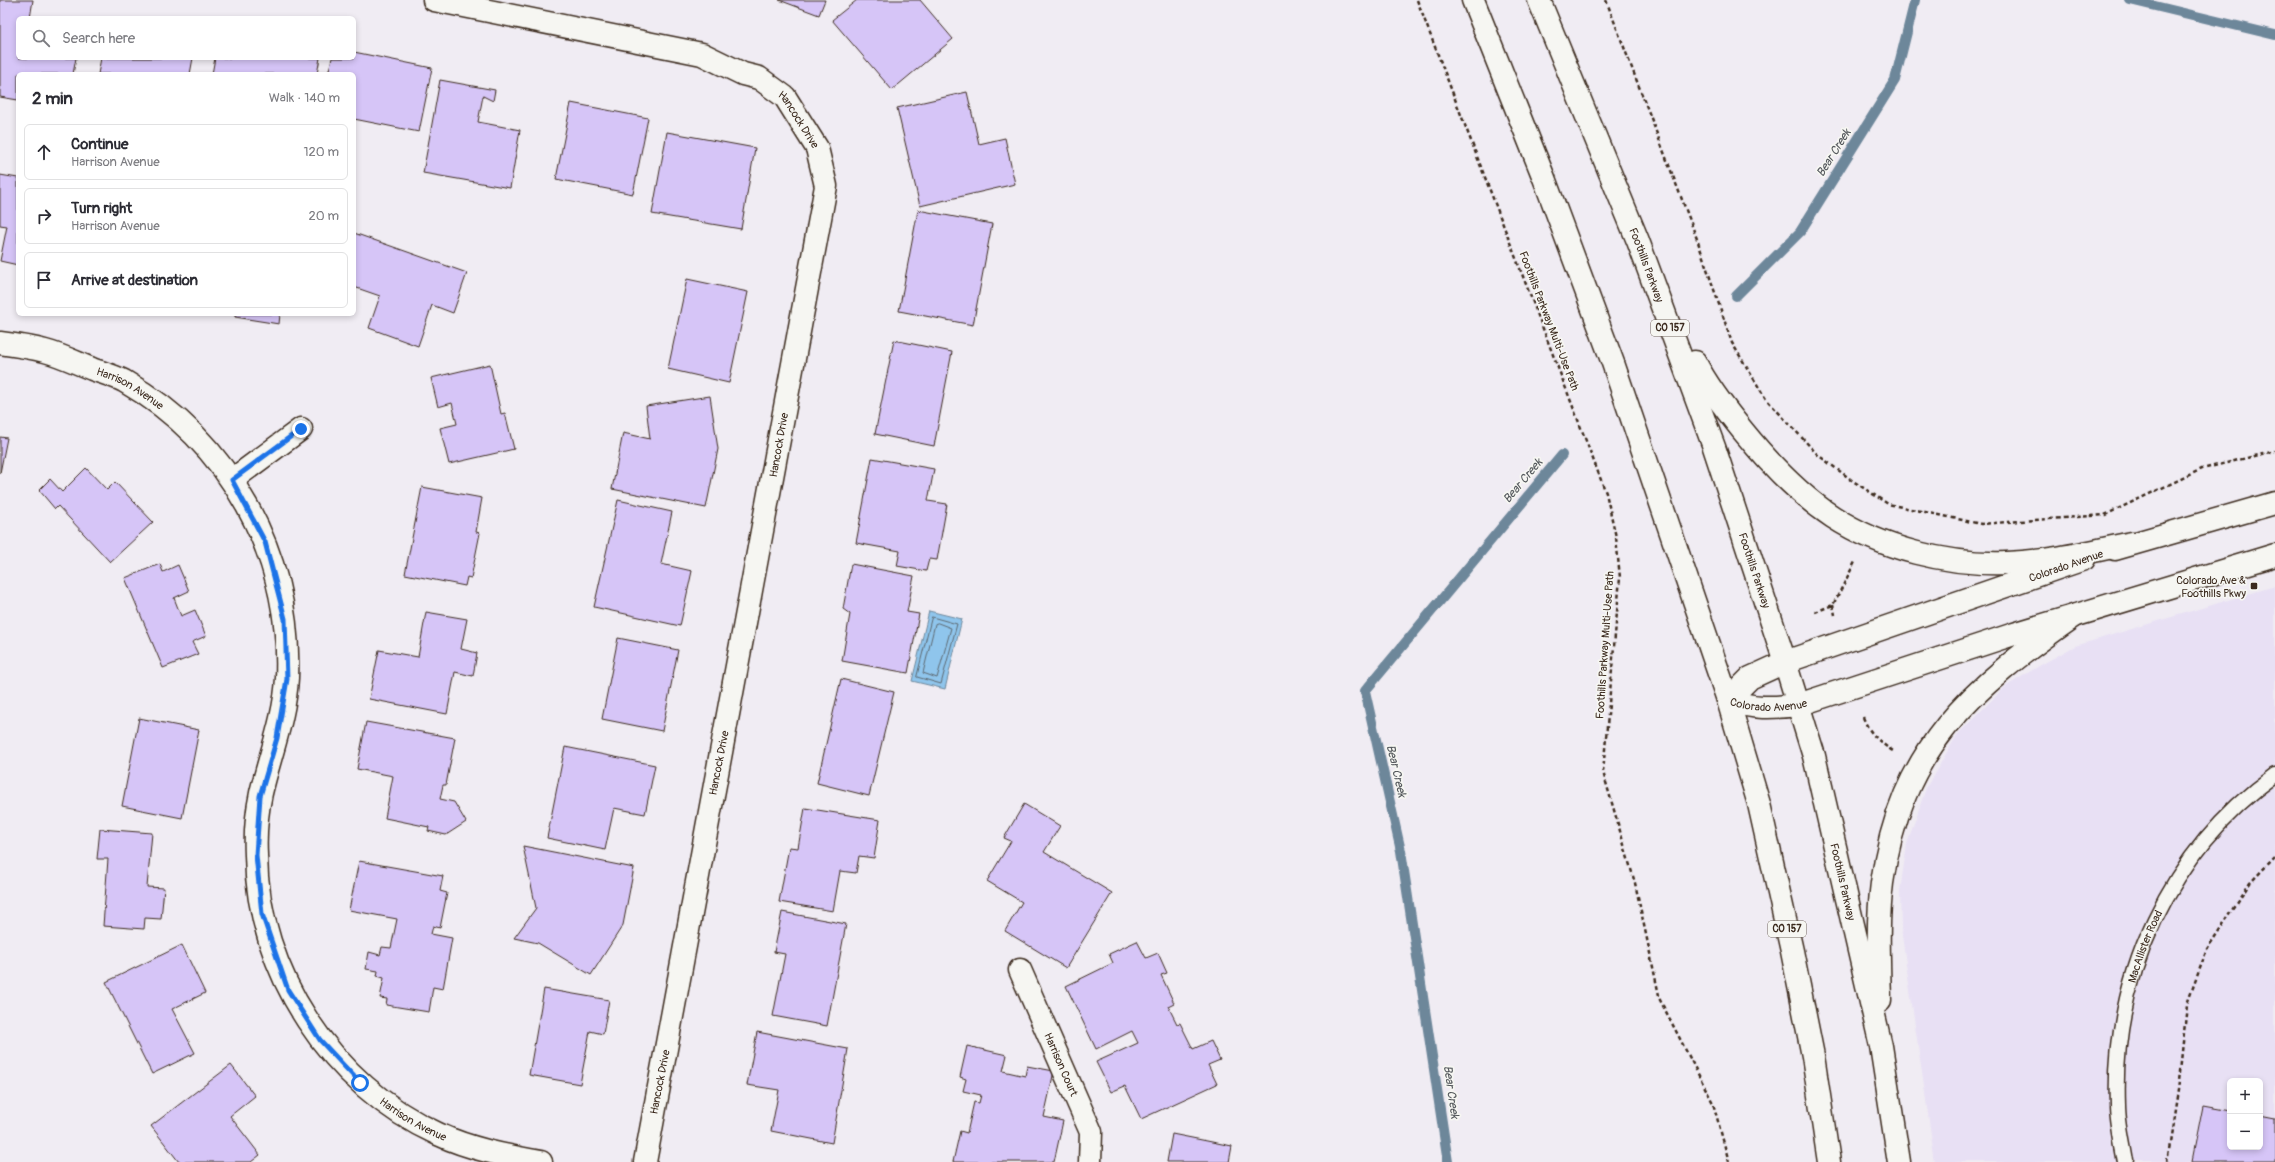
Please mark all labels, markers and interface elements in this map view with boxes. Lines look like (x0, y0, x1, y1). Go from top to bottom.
search box (16, 16, 356, 60)
icon: search (30, 27, 52, 49)
text: Search here (62, 29, 135, 48)
text: 2 min (32, 88, 73, 109)
street label: Hancock Drive (776, 88, 822, 151)
text: Walk · 140 m (269, 90, 340, 106)
water label: Bear Creek (1813, 126, 1855, 180)
text: Continue (71, 135, 129, 154)
icon: ahead (33, 141, 55, 163)
text: 120 m (303, 144, 339, 160)
text: Harrison Avenue (71, 154, 160, 170)
text: Turn right (71, 199, 132, 218)
icon: right (33, 205, 55, 227)
text: 20 m (308, 208, 339, 224)
text: Harrison Avenue (71, 218, 160, 234)
street label: Foothills Parkway (1627, 226, 1667, 304)
street label: Foothills Parkway Multi-Use Path (1516, 250, 1582, 392)
icon: arrive (33, 269, 55, 291)
text: Arrive at destination (71, 271, 198, 290)
road number: CO 157 (1651, 320, 1689, 336)
street label: Harrison Avenue (95, 365, 167, 412)
street label: Hancock Drive (767, 411, 791, 478)
route end (292, 420, 310, 438)
water label: Bear Creek (1500, 455, 1547, 506)
street label: Foothills Parkway (1736, 531, 1773, 610)
street label: Colorado Avenue (2027, 547, 2105, 585)
street label: Foothills Parkway Multi-Use Path (1593, 571, 1617, 719)
place label: Colorado Ave & Foothills Pkwy (2176, 574, 2246, 600)
marker: Colorado Ave & Foothills Pkwy (2249, 581, 2259, 591)
street label: Colorado Avenue (1728, 695, 1809, 714)
street label: Hancock Drive (706, 729, 732, 796)
water label: Bear Creek (1383, 743, 1410, 800)
street label: Foothills Parkway (1828, 842, 1858, 922)
street label: MacAllister Road (2125, 908, 2165, 984)
road number: CO 157 (1768, 921, 1806, 937)
street label: Harrison Court (1042, 1031, 1081, 1099)
street label: Hancock Drive (647, 1048, 673, 1115)
water label: Bear Creek (1440, 1064, 1462, 1120)
route start (351, 1074, 369, 1092)
map controls (2227, 1078, 2263, 1150)
button: + (2227, 1078, 2263, 1114)
street label: Harrison Avenue (377, 1095, 449, 1144)
button: − (2227, 1114, 2263, 1150)

